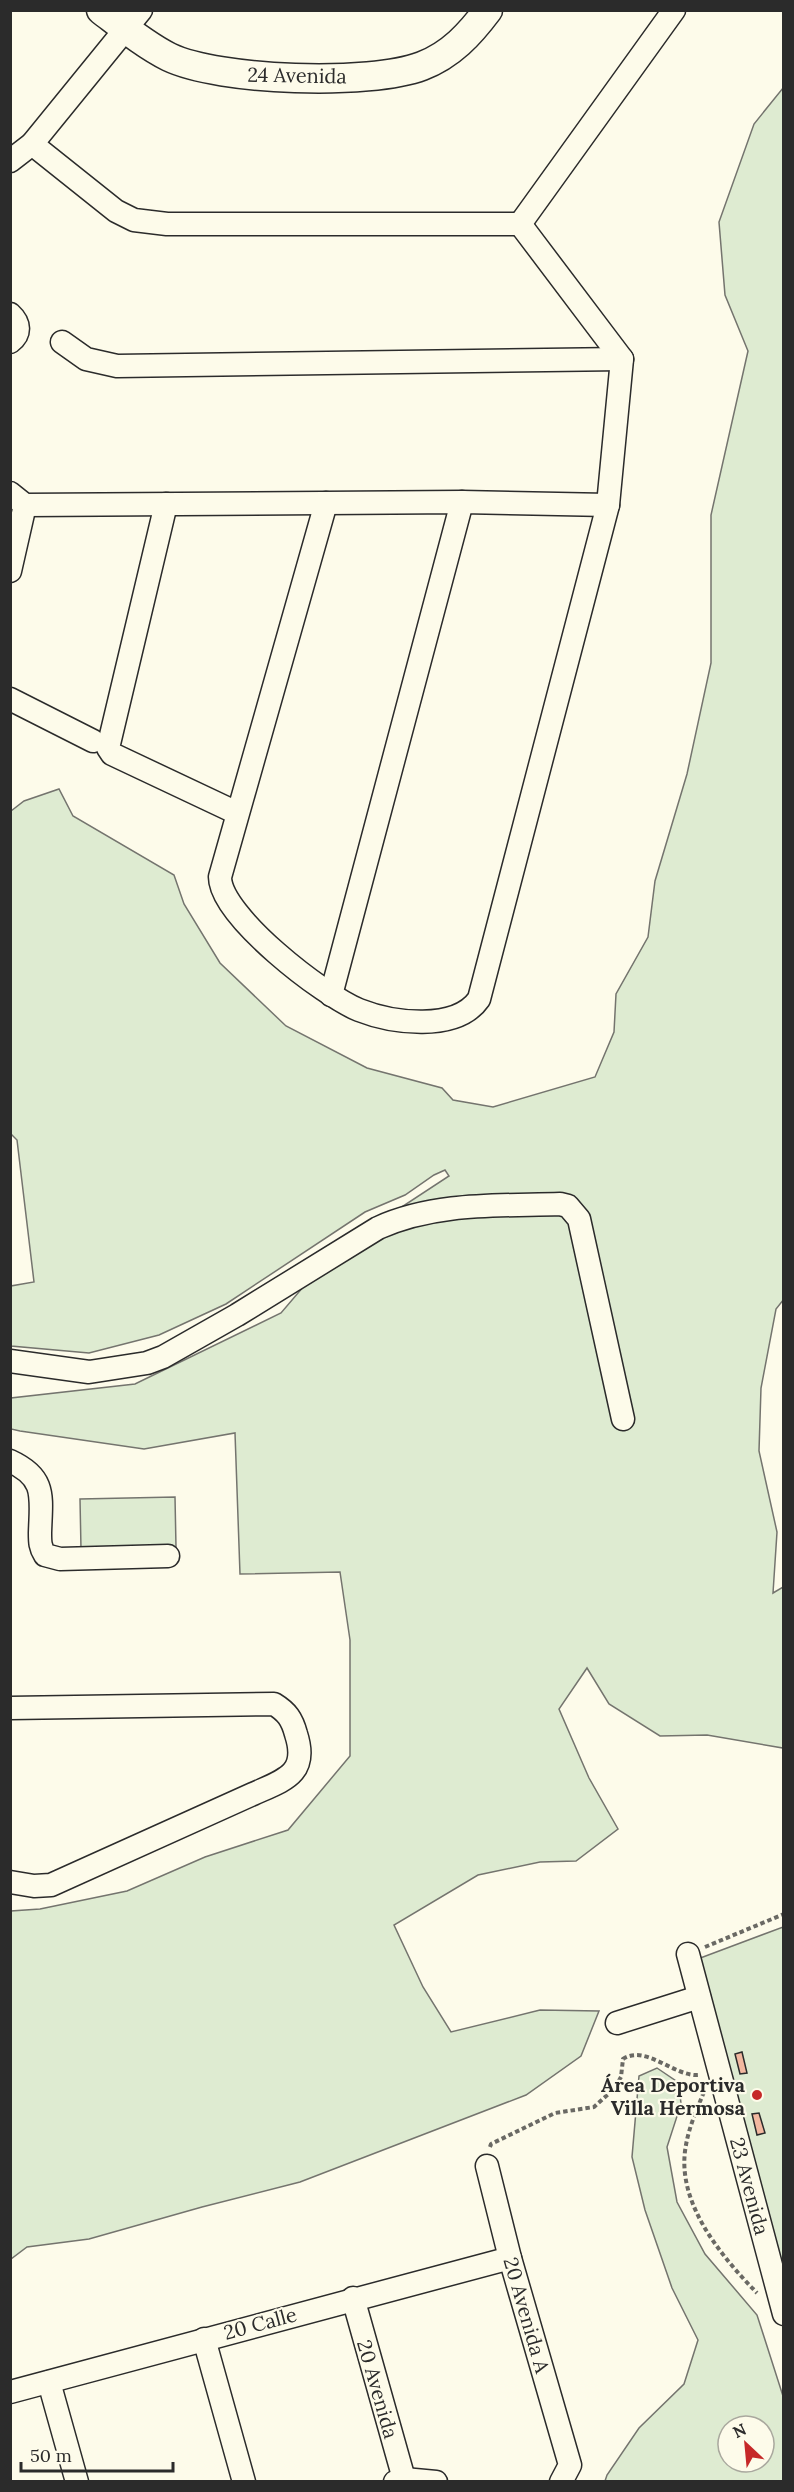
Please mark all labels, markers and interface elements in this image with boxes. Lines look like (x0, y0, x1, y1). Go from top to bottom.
street label: 24 Avenida (247, 62, 347, 88)
place label: Área Deportiva Villa Hermosa (601, 2072, 746, 2120)
marker: Área Deportiva Villa Hermosa (750, 2088, 764, 2102)
street label: 23 Avenida (725, 2135, 775, 2237)
street label: 20 Avenida A (499, 2254, 556, 2376)
street label: 20 Calle (221, 2301, 299, 2345)
street label: 20 Avenida (352, 2337, 404, 2441)
north arrow (716, 2414, 776, 2474)
text: N (729, 2419, 749, 2442)
scale bar (21, 2435, 172, 2473)
text: 50 m (30, 2444, 72, 2467)

